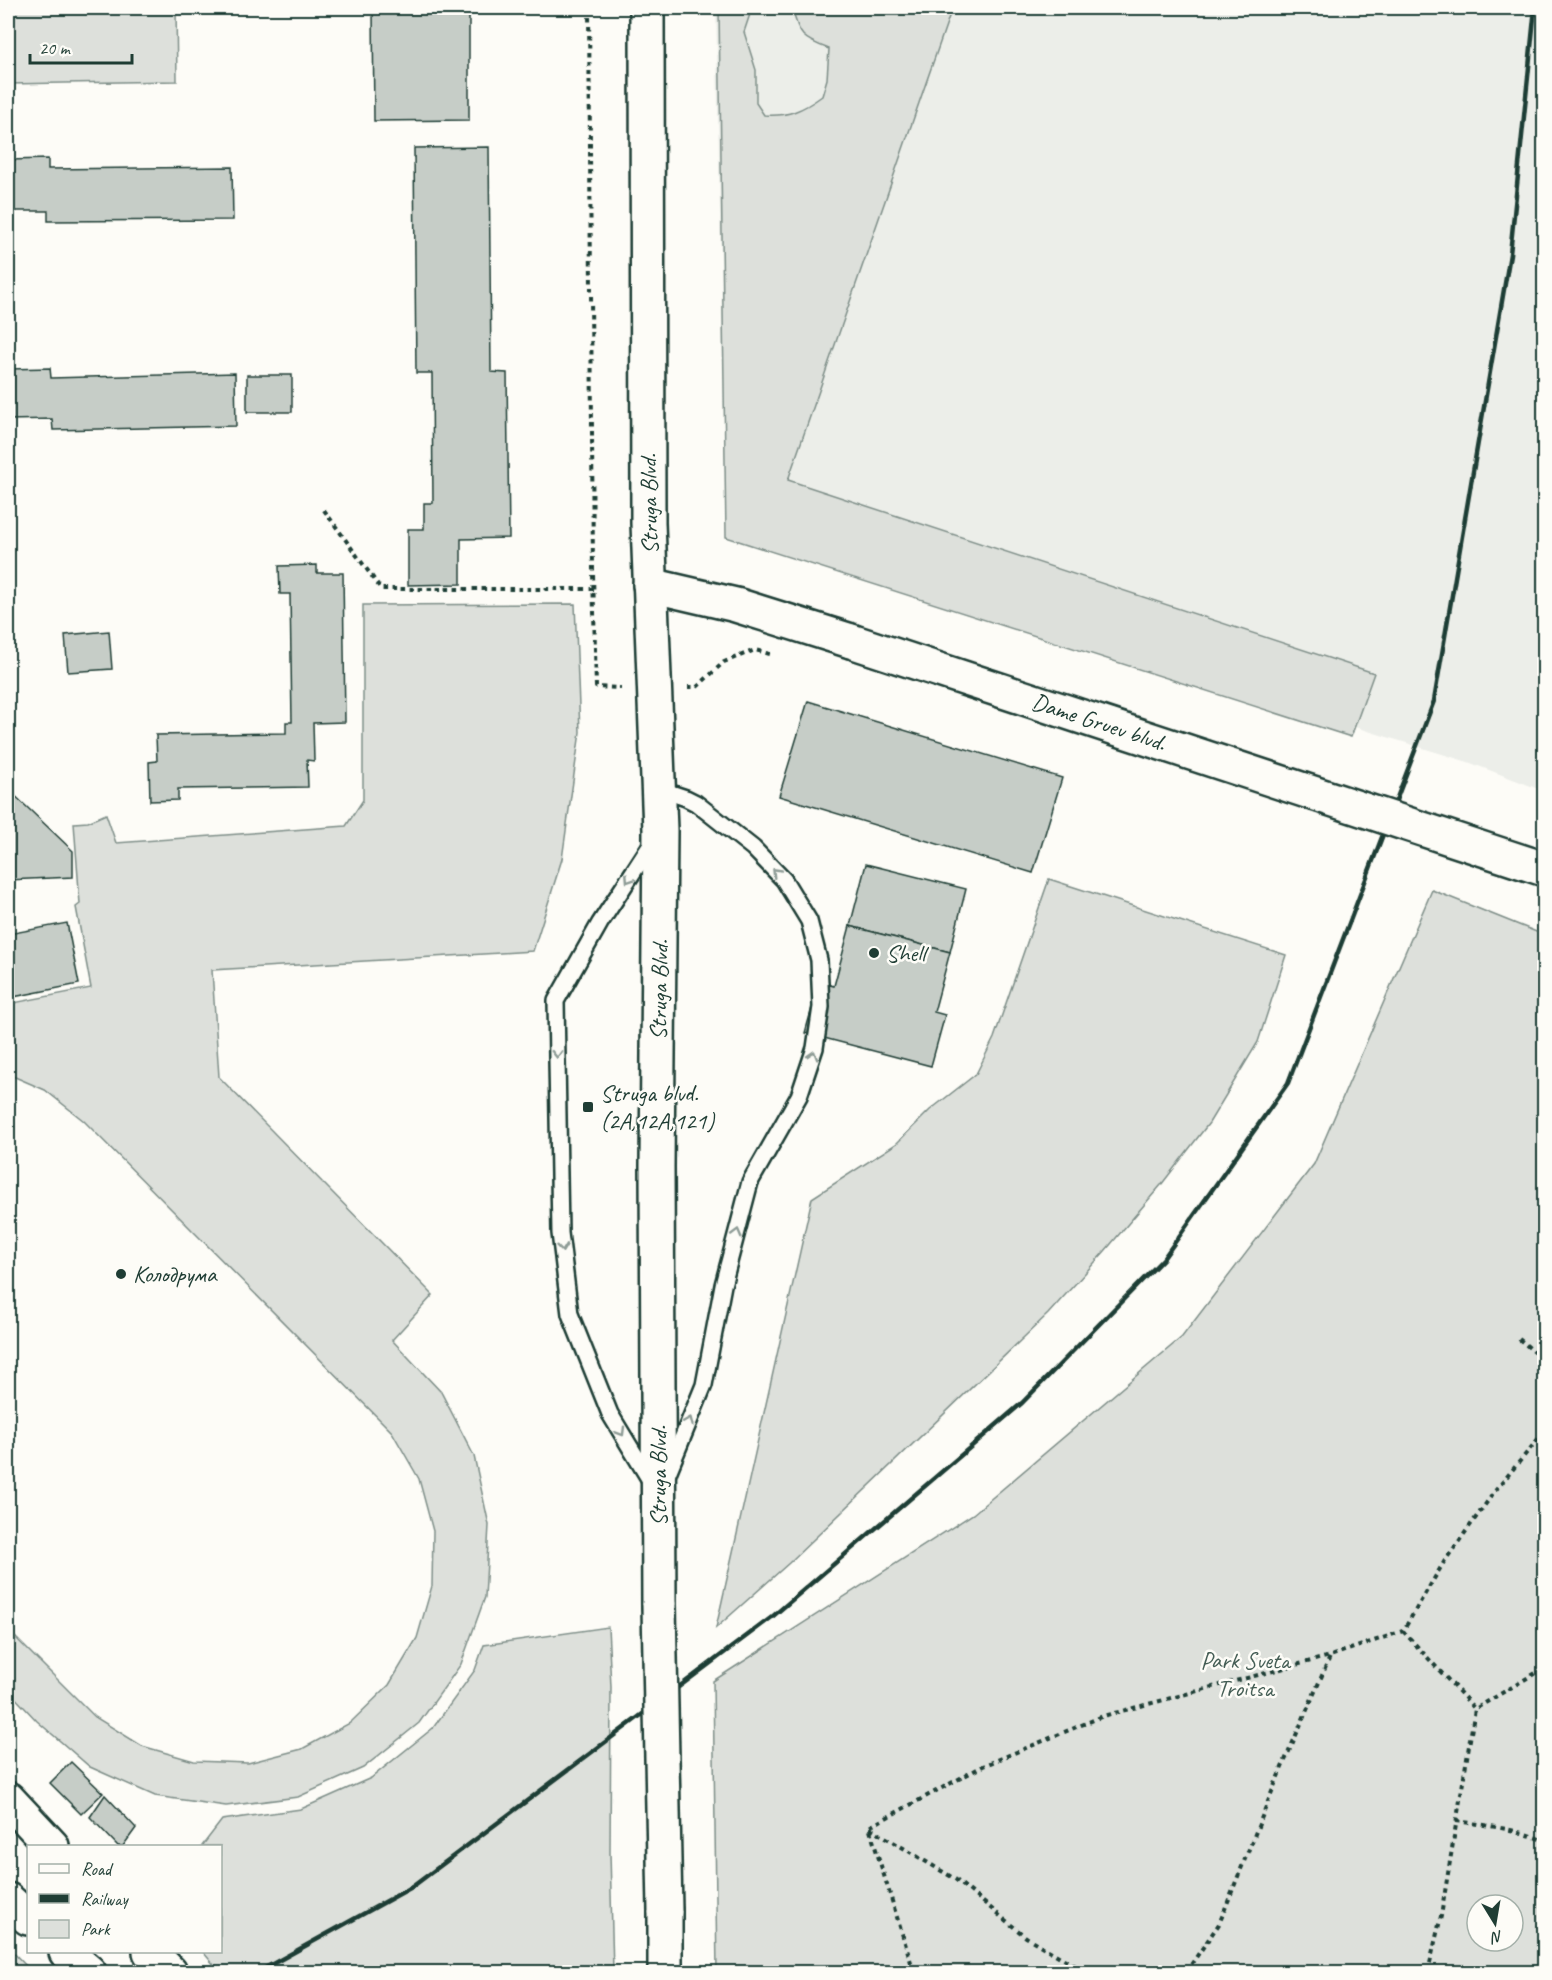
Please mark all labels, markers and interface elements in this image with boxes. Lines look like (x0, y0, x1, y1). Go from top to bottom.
scale bar (30, 27, 132, 65)
text: 20 m (39, 37, 72, 59)
street label: Struga Blvd. (633, 453, 665, 554)
street label: Dame Gruev blvd. (1028, 686, 1170, 758)
one-way arrow (772, 868, 783, 878)
one-way arrow (624, 873, 636, 883)
place label: Shell (886, 938, 929, 968)
street label: Struga Blvd. (643, 939, 675, 1040)
marker: Shell (867, 946, 881, 960)
one-way arrow (550, 1049, 563, 1058)
one-way arrow (806, 1050, 818, 1061)
place label: Struga blvd. (2A,12A,121) (600, 1078, 715, 1136)
marker: Struga blvd. (2A,12A,121) (581, 1100, 595, 1114)
one-way arrow (730, 1228, 742, 1239)
one-way arrow (555, 1244, 568, 1253)
place label: Колодрума (133, 1259, 218, 1289)
marker: Колодрума (114, 1267, 128, 1281)
one-way arrow (682, 1417, 694, 1428)
one-way arrow (613, 1426, 625, 1436)
street label: Struga Blvd. (643, 1426, 673, 1526)
park label: Park Sveta Troitsa (1200, 1645, 1292, 1703)
legend (27, 1845, 222, 1953)
text: Road (81, 1858, 114, 1880)
text: Railway (81, 1888, 129, 1910)
north arrow (1465, 1893, 1525, 1953)
text: Park (81, 1918, 111, 1940)
text: N (1488, 1926, 1504, 1948)

